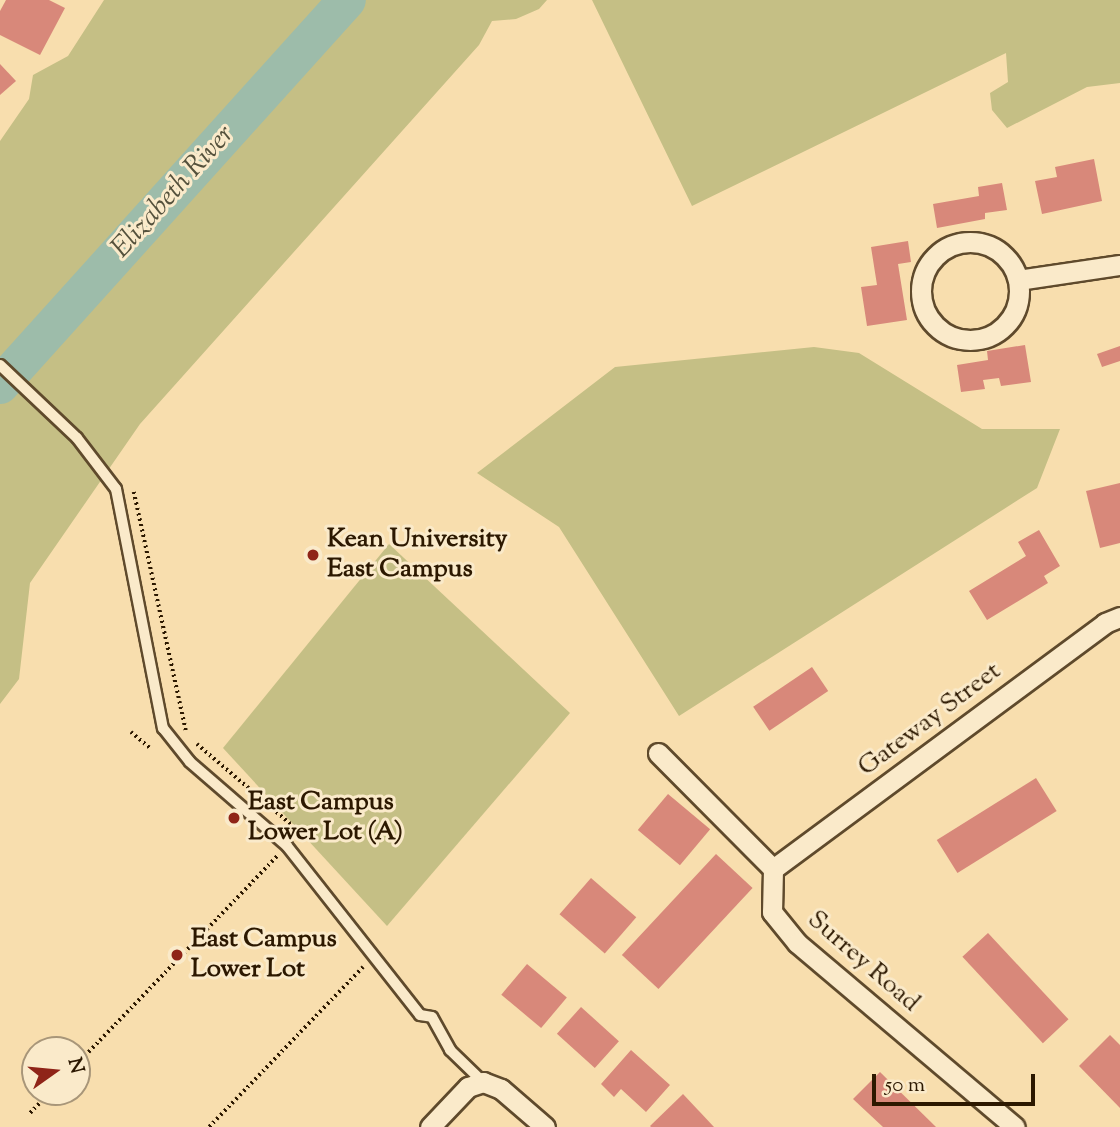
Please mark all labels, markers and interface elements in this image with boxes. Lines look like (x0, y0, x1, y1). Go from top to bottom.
water label: Elizabeth River (105, 119, 241, 265)
place label: Kean University East Campus (327, 524, 508, 586)
marker: Kean University East Campus (305, 547, 321, 563)
street label: Gateway Street (853, 656, 1007, 784)
place label: East Campus Lower Lot (A) (248, 787, 403, 848)
marker: East Campus Lower Lot (A) (226, 810, 242, 826)
street label: Surrey Road (800, 905, 926, 1019)
place label: East Campus Lower Lot (191, 924, 337, 986)
marker: East Campus Lower Lot (169, 947, 185, 963)
north arrow (21, 1036, 91, 1106)
text: N (60, 1055, 90, 1077)
scale bar (875, 1060, 1038, 1104)
text: 50 m (885, 1071, 925, 1101)

